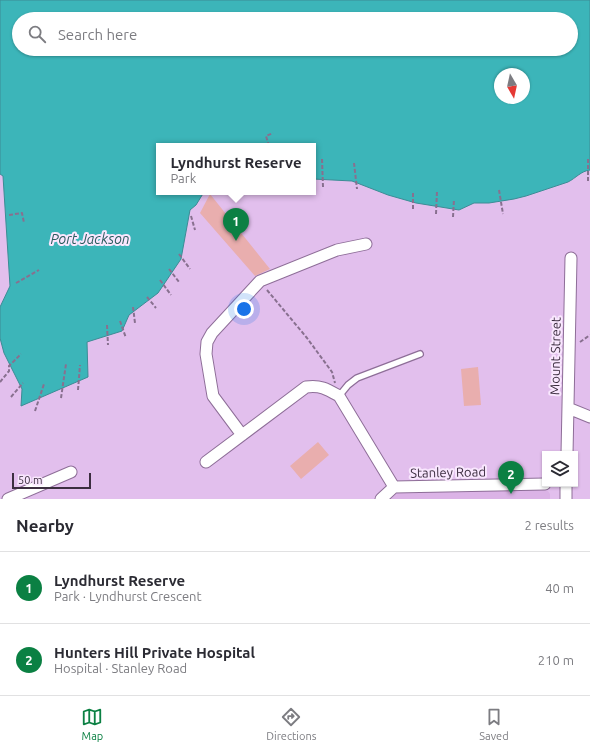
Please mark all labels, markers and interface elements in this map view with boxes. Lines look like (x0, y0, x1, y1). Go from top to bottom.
search box (12, 12, 578, 56)
icon: search (26, 23, 48, 45)
text: Search here (58, 26, 137, 43)
north arrow (494, 68, 530, 104)
popup (156, 143, 316, 195)
text: Lyndhurst Reserve (170, 154, 302, 171)
text: Park (170, 171, 196, 185)
pin: 1 (223, 208, 249, 241)
water label: Port Jackson (50, 231, 130, 247)
your location (234, 299, 254, 319)
street label: Mount Street (547, 317, 563, 395)
map controls (542, 451, 578, 487)
button: layers (542, 451, 578, 487)
pin: 2 (498, 461, 524, 494)
street label: Stanley Road (410, 464, 486, 480)
scale bar (12, 471, 91, 490)
text: 50 m (18, 474, 42, 486)
text: Nearby (16, 516, 74, 535)
text: 2 results (524, 518, 574, 532)
text: Lyndhurst Reserve (54, 572, 185, 589)
text: 1 (25, 581, 33, 595)
text: 40 m (545, 581, 574, 595)
text: Park · Lyndhurst Crescent (54, 589, 202, 603)
text: Hunters Hill Private Hospital (54, 644, 255, 661)
text: 2 (25, 653, 33, 667)
text: 210 m (538, 653, 574, 667)
text: Hospital · Stanley Road (54, 661, 187, 675)
tab: Map (81, 706, 103, 742)
tab: Directions (266, 706, 317, 742)
tab: Saved (479, 706, 509, 742)

